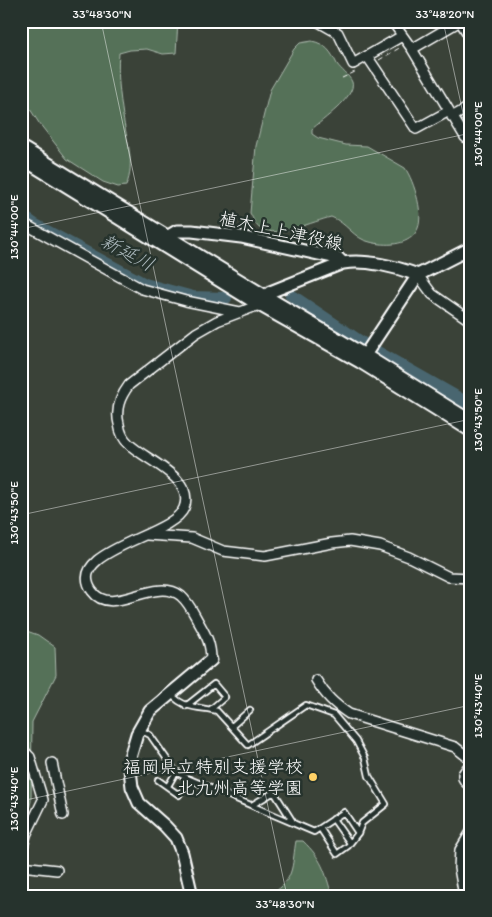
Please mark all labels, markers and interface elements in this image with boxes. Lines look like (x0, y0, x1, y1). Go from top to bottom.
text: 33°48'30"N (72, 7, 132, 21)
text: 33°48'20"N (416, 7, 474, 21)
text: 130°44'00"E (471, 101, 485, 167)
text: 130°44'00"E (7, 194, 21, 260)
street label: 植木上上津役線 (217, 207, 345, 255)
water label: 新延川 (97, 229, 158, 276)
text: 130°43'50"E (471, 388, 485, 452)
text: 130°43'50"E (7, 481, 21, 545)
text: 130°43'40"E (471, 673, 485, 738)
place label: 福岡県立特別支援学校 北九州高等学園 (123, 756, 303, 799)
text: 130°43'40"E (7, 766, 21, 831)
marker: 福岡県立特別支援学校 北九州高等学園 (307, 771, 319, 783)
text: 33°48'30"N (255, 897, 315, 911)

